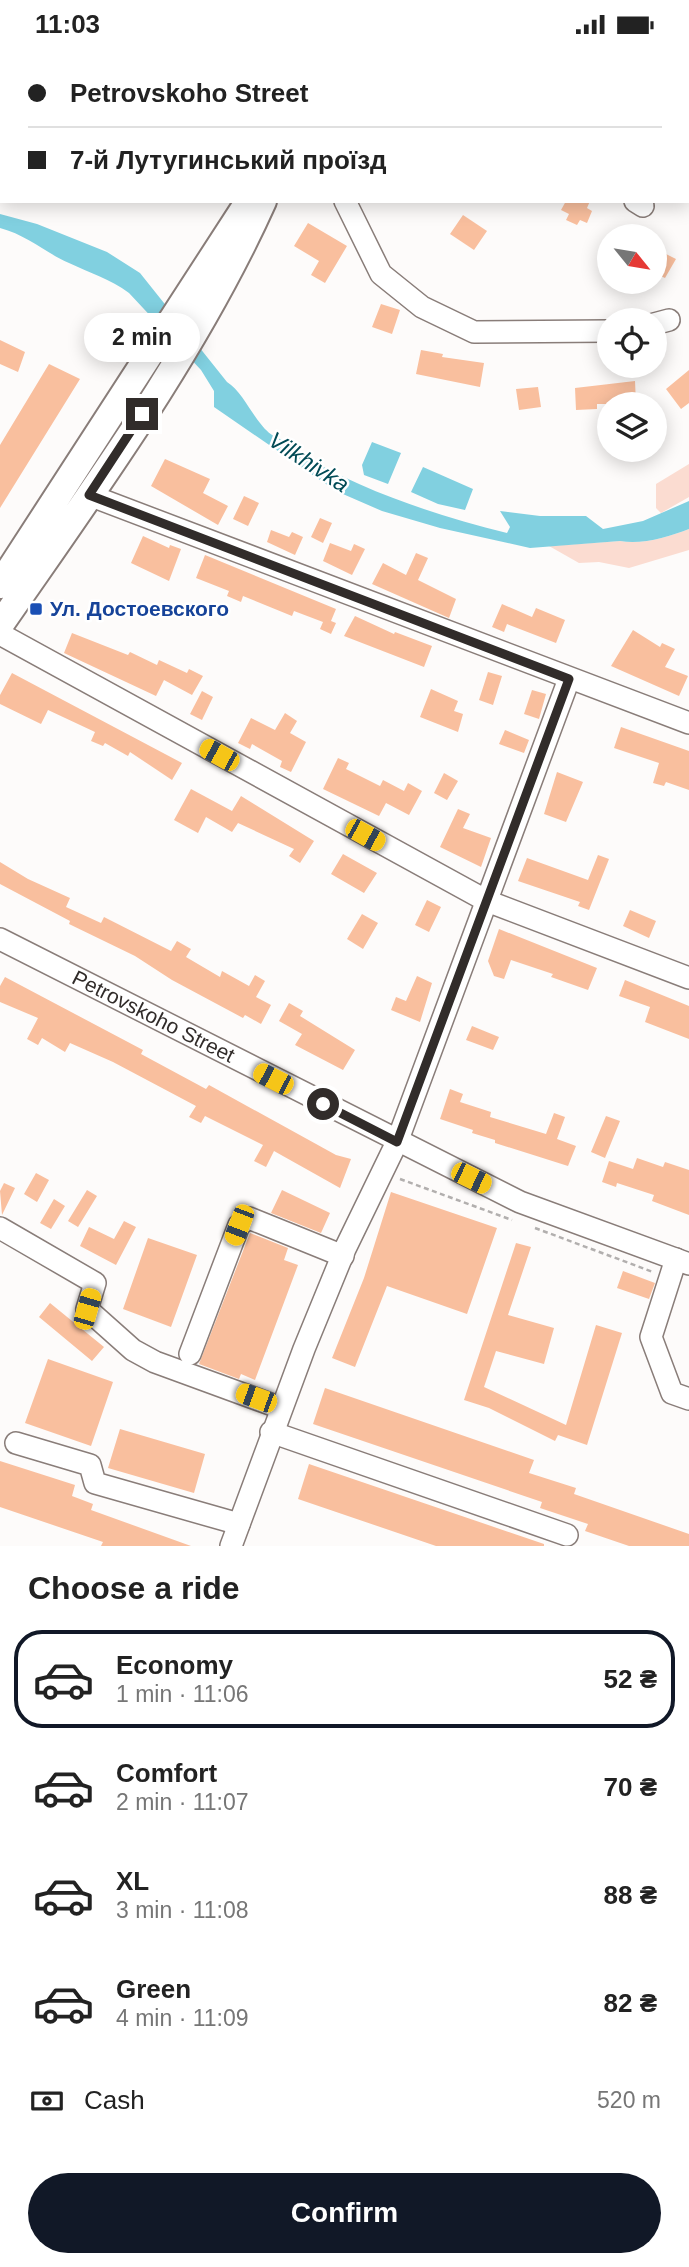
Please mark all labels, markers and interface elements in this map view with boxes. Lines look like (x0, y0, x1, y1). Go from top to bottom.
text: 11:03 (35, 9, 100, 39)
text: Petrovskoho Street (70, 78, 308, 108)
text: 7-й Лутугинський проїзд (70, 145, 387, 175)
north arrow (597, 224, 667, 294)
map controls (597, 224, 667, 462)
button: locate (597, 308, 667, 378)
callout: 2 min (84, 313, 200, 361)
text: 2 min (112, 324, 172, 350)
button: layers (597, 392, 667, 462)
route end (126, 398, 158, 430)
water label: Vilkhivka (264, 426, 354, 498)
place label: Ул. Достоевского (50, 597, 229, 620)
marker: Ул. Достоевского (28, 601, 44, 617)
car (196, 736, 243, 774)
car (342, 816, 389, 854)
street label: Petrovskoho Street (69, 966, 239, 1067)
car (250, 1060, 297, 1098)
route start (307, 1088, 339, 1120)
car (448, 1159, 495, 1197)
car (222, 1202, 257, 1248)
car (72, 1286, 103, 1332)
car (233, 1381, 280, 1415)
text: Choose a ride (28, 1570, 240, 1606)
icon: car (32, 1648, 95, 1711)
text: Economy (116, 1650, 233, 1680)
text: 52 ₴ (604, 1664, 657, 1694)
text: 1 min · 11:06 (116, 1681, 249, 1707)
icon: car (32, 1756, 95, 1819)
text: Comfort (116, 1758, 217, 1788)
text: 70 ₴ (604, 1772, 657, 1802)
text: 2 min · 11:07 (116, 1789, 249, 1815)
icon: car (32, 1864, 95, 1927)
text: XL (116, 1866, 149, 1896)
text: 88 ₴ (604, 1880, 657, 1910)
text: 3 min · 11:08 (116, 1897, 249, 1923)
icon: car (32, 1972, 95, 2035)
text: Green (116, 1974, 191, 2004)
text: 82 ₴ (604, 1988, 657, 2018)
text: 4 min · 11:09 (116, 2005, 249, 2031)
icon: cash (28, 2082, 66, 2120)
text: Cash (84, 2085, 145, 2115)
text: 520 m (597, 2087, 661, 2113)
button: Confirm (28, 2173, 661, 2253)

